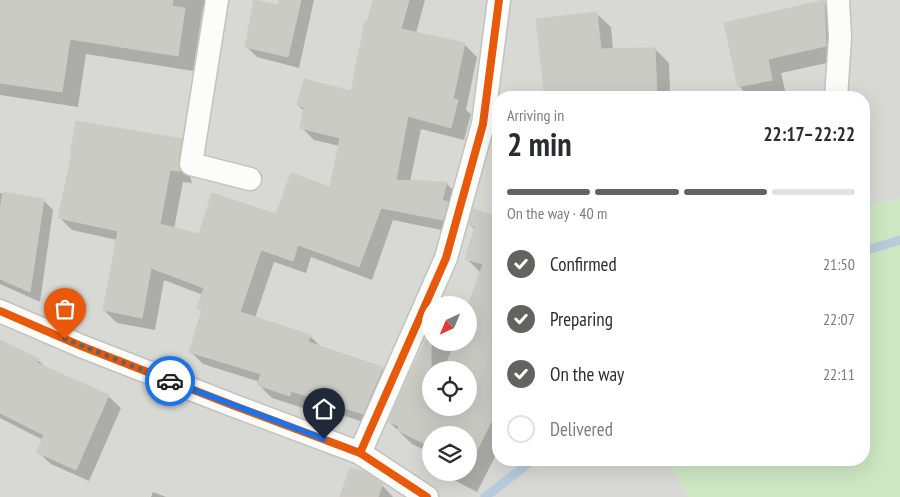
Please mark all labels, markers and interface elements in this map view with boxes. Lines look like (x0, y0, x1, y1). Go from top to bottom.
text: Arriving in (507, 105, 564, 125)
text: 22:17–22:22 (763, 122, 855, 146)
text: 2 min (507, 123, 572, 165)
text: On the way · 40 m (507, 203, 607, 223)
icon: check (507, 250, 535, 278)
text: Confirmed (550, 252, 617, 276)
text: 21:50 (823, 254, 855, 274)
pin (44, 288, 86, 339)
icon: bag (51, 295, 79, 323)
north arrow (422, 296, 478, 351)
map controls (422, 296, 477, 481)
icon: check (507, 305, 535, 333)
text: Preparing (550, 307, 613, 331)
text: 22:07 (823, 309, 855, 329)
courier (145, 356, 195, 406)
icon: check (507, 360, 535, 388)
button: locate (422, 361, 477, 416)
text: On the way (550, 362, 624, 386)
text: 22:11 (823, 364, 855, 384)
icon: car (156, 367, 184, 395)
pin (303, 388, 345, 439)
icon: home (310, 395, 338, 423)
text: Delivered (550, 417, 613, 441)
button: layers (422, 426, 477, 481)

